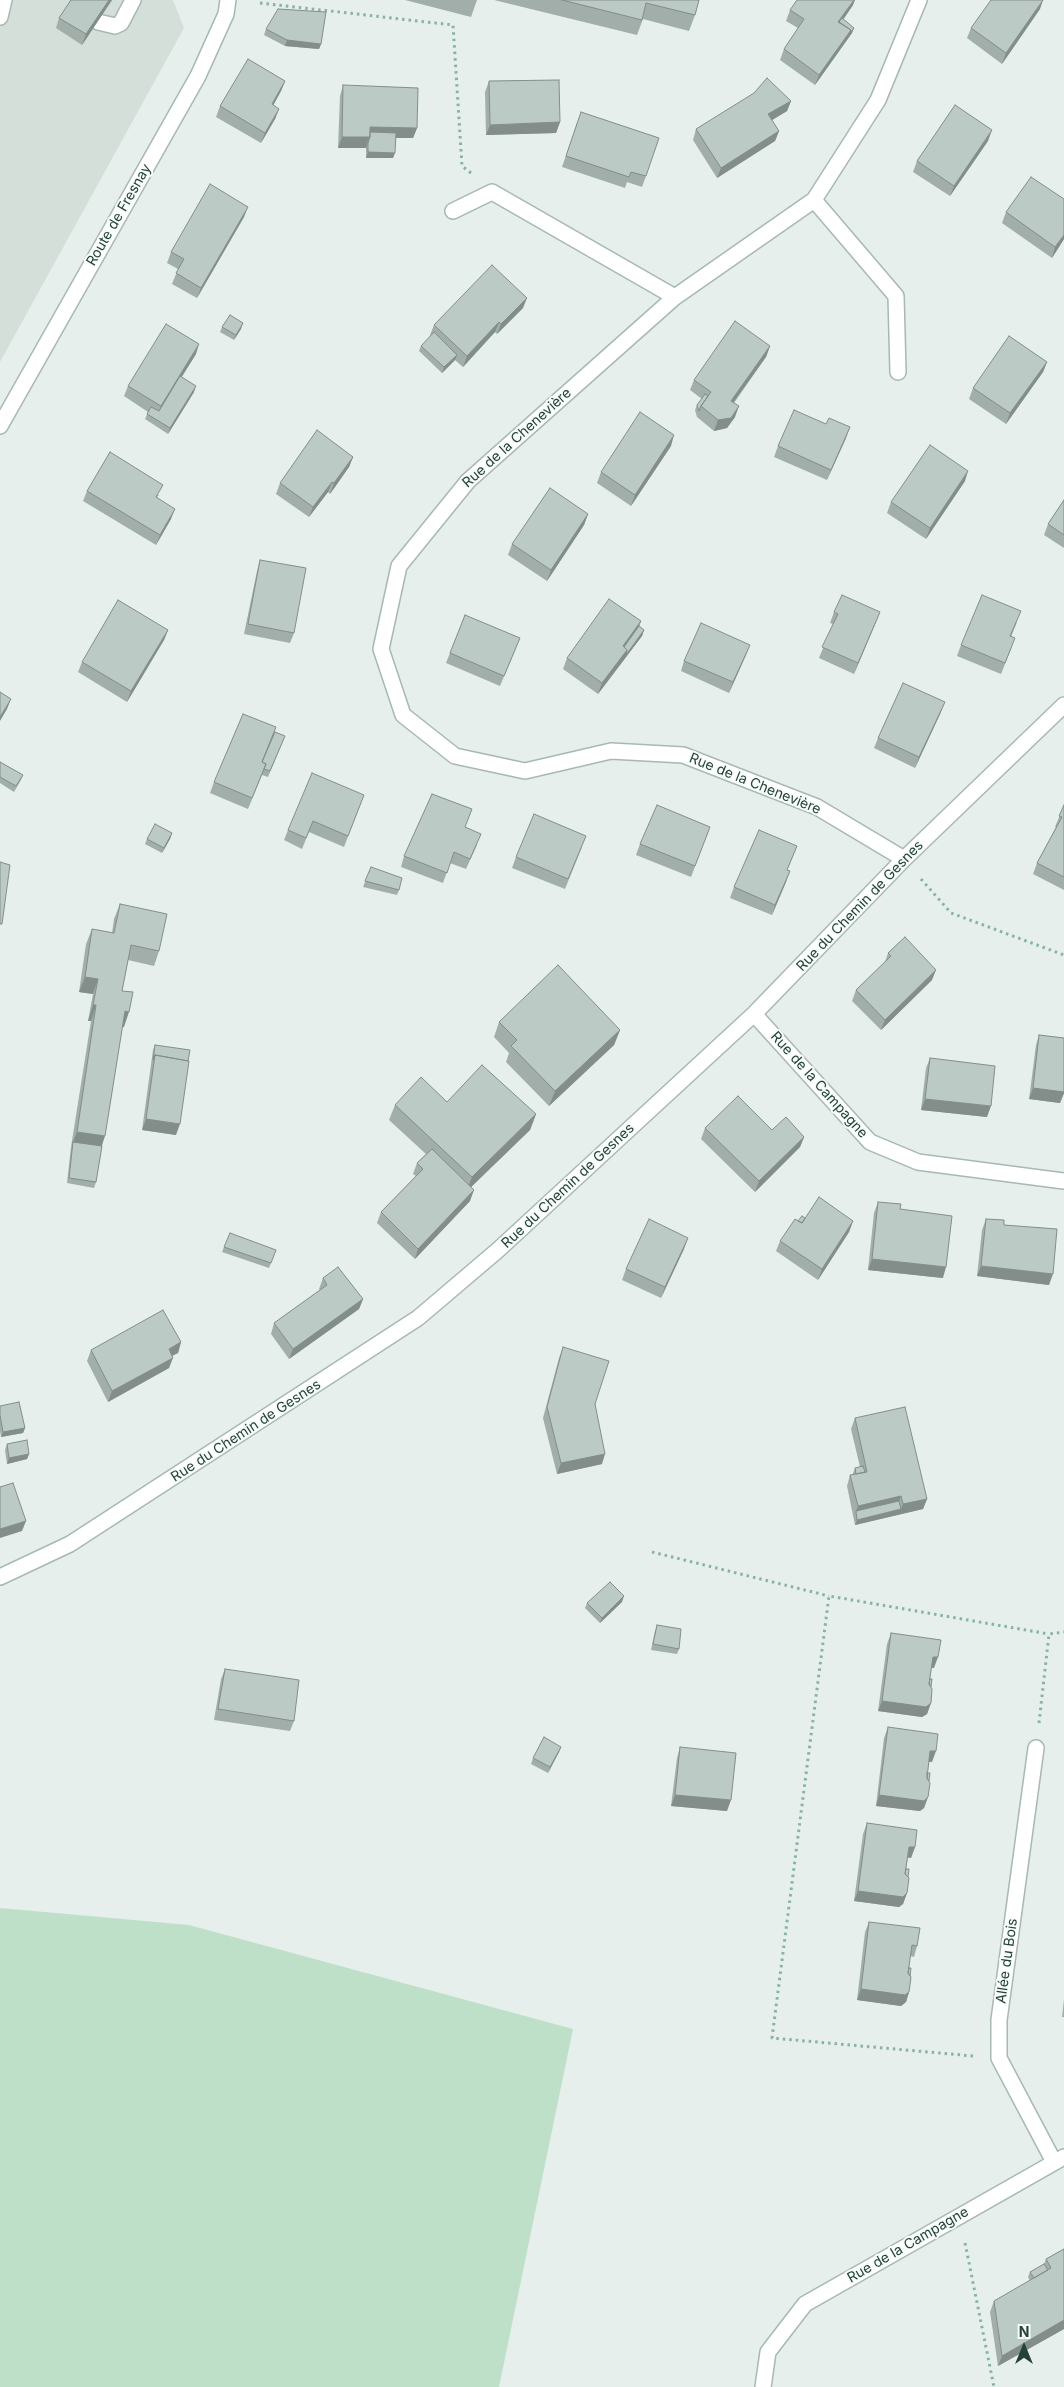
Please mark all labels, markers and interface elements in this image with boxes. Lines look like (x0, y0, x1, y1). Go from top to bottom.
street label: Route de Fresnay (83, 161, 155, 269)
street label: Rue de la Chenevière (459, 385, 575, 491)
street label: Rue de la Chenevière (687, 750, 823, 818)
street label: Rue du Chemin de Gesnes (793, 837, 927, 975)
street label: Rue de la Campagne (767, 1028, 871, 1142)
street label: Rue du Chemin de Gesnes (498, 1120, 638, 1252)
street label: Rue du Chemin de Gesnes (168, 1376, 324, 1486)
street label: Allée du Bois (993, 1917, 1021, 2005)
street label: Rue de la Campagne (844, 2203, 972, 2287)
north arrow (999, 2322, 1049, 2372)
text: N (1019, 2323, 1029, 2340)

